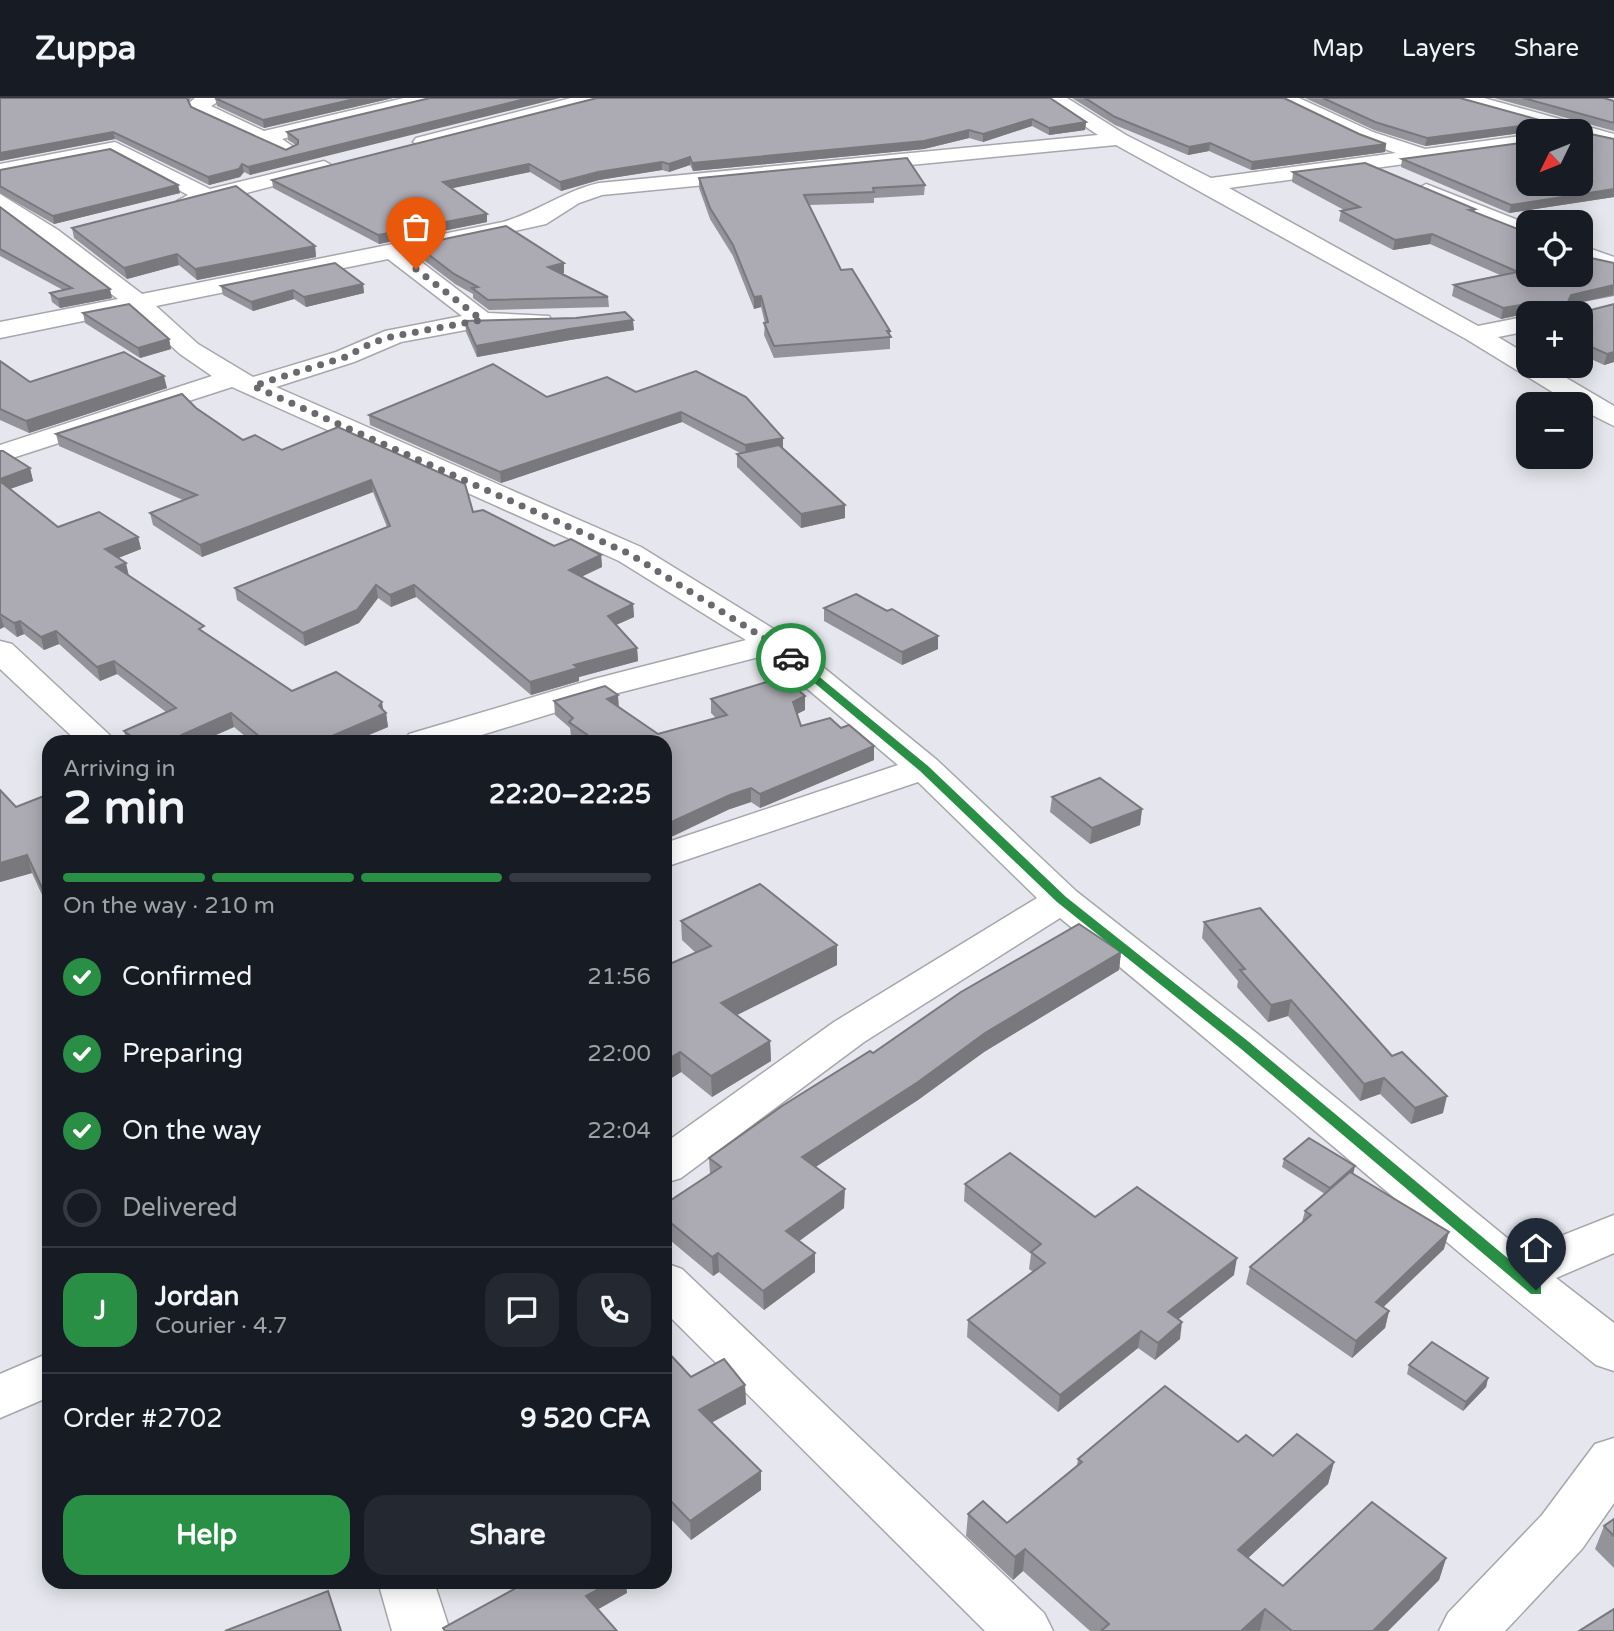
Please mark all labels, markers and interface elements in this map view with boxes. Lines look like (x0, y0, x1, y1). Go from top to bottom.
text: Zuppa (35, 29, 136, 68)
text: Map (1312, 34, 1364, 63)
text: Layers (1402, 34, 1476, 63)
text: Share (1514, 34, 1579, 63)
north arrow (1516, 119, 1592, 196)
map controls (1516, 119, 1593, 469)
pin (386, 197, 446, 269)
icon: bag (397, 208, 435, 246)
button: locate (1516, 210, 1593, 287)
button: + (1516, 301, 1593, 378)
button: − (1516, 392, 1593, 469)
courier (756, 623, 826, 693)
icon: car (772, 639, 810, 677)
text: Arriving in (63, 755, 176, 783)
text: 22:20–22:25 (489, 779, 651, 810)
text: 2 min (63, 781, 186, 836)
text: On the way · 210 m (63, 892, 275, 920)
icon: check (63, 958, 101, 996)
text: Confirmed (122, 961, 252, 992)
text: 21:56 (587, 963, 651, 991)
icon: check (63, 1035, 101, 1073)
text: Preparing (122, 1038, 243, 1069)
text: 22:00 (587, 1040, 651, 1068)
icon: check (63, 1112, 101, 1150)
text: On the way (122, 1115, 262, 1146)
text: 22:04 (587, 1117, 651, 1145)
text: Delivered (122, 1192, 238, 1223)
pin (1506, 1218, 1566, 1290)
icon: home (1517, 1229, 1555, 1267)
button: chat (485, 1273, 559, 1347)
button: phone (577, 1273, 651, 1347)
text: Jordan (155, 1281, 239, 1312)
text: J (94, 1295, 106, 1326)
text: Courier · 4.7 (155, 1312, 288, 1340)
text: Order #2702 (63, 1403, 223, 1434)
text: 9 520 CFA (520, 1403, 651, 1434)
button: Help (63, 1495, 350, 1575)
button: Share (364, 1495, 651, 1575)

